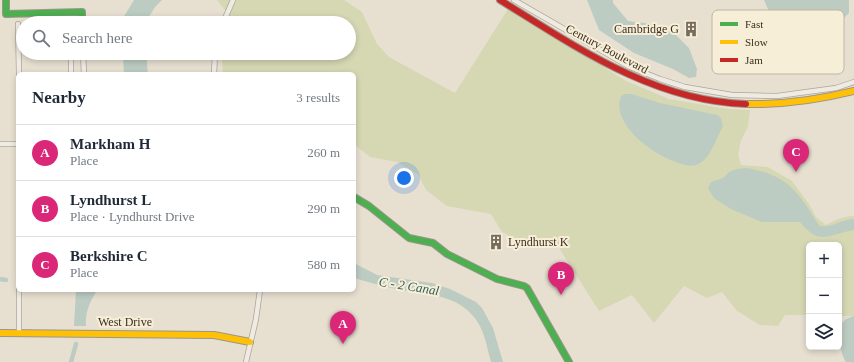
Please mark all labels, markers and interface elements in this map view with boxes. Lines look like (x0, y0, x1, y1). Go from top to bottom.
legend (712, 10, 844, 74)
search box (16, 16, 356, 60)
text: Fast (745, 18, 763, 30)
building icon: Cambridge G (682, 20, 700, 38)
street label: Century Boulevard (563, 21, 651, 77)
place label: Cambridge G (614, 22, 679, 36)
icon: search (30, 27, 52, 49)
text: Search here (62, 30, 132, 46)
text: Slow (745, 36, 768, 48)
text: Jam (745, 54, 763, 66)
text: Nearby (32, 88, 86, 107)
text: 3 results (296, 90, 340, 105)
text: Markham H (70, 136, 150, 152)
pin: C (783, 139, 809, 172)
text: A (40, 145, 50, 160)
text: 260 m (307, 145, 340, 160)
text: Place (70, 153, 98, 168)
your location (394, 168, 414, 188)
text: Lyndhurst L (70, 192, 151, 208)
text: B (41, 201, 49, 216)
text: 290 m (307, 201, 340, 216)
text: Place · Lyndhurst Drive (70, 209, 195, 224)
building icon: Lyndhurst K (487, 233, 505, 251)
place label: Lyndhurst K (508, 235, 569, 249)
map controls (806, 242, 842, 350)
button: + (806, 242, 842, 278)
text: Berkshire C (70, 248, 148, 264)
text: C (40, 257, 50, 272)
text: 580 m (307, 257, 340, 272)
pin: B (548, 262, 574, 295)
text: Place (70, 265, 98, 280)
water label: C - 2 Canal (378, 274, 441, 298)
button: − (806, 278, 842, 314)
pin: A (330, 311, 356, 344)
button: layers (806, 314, 842, 350)
street label: West Drive (98, 315, 152, 329)

